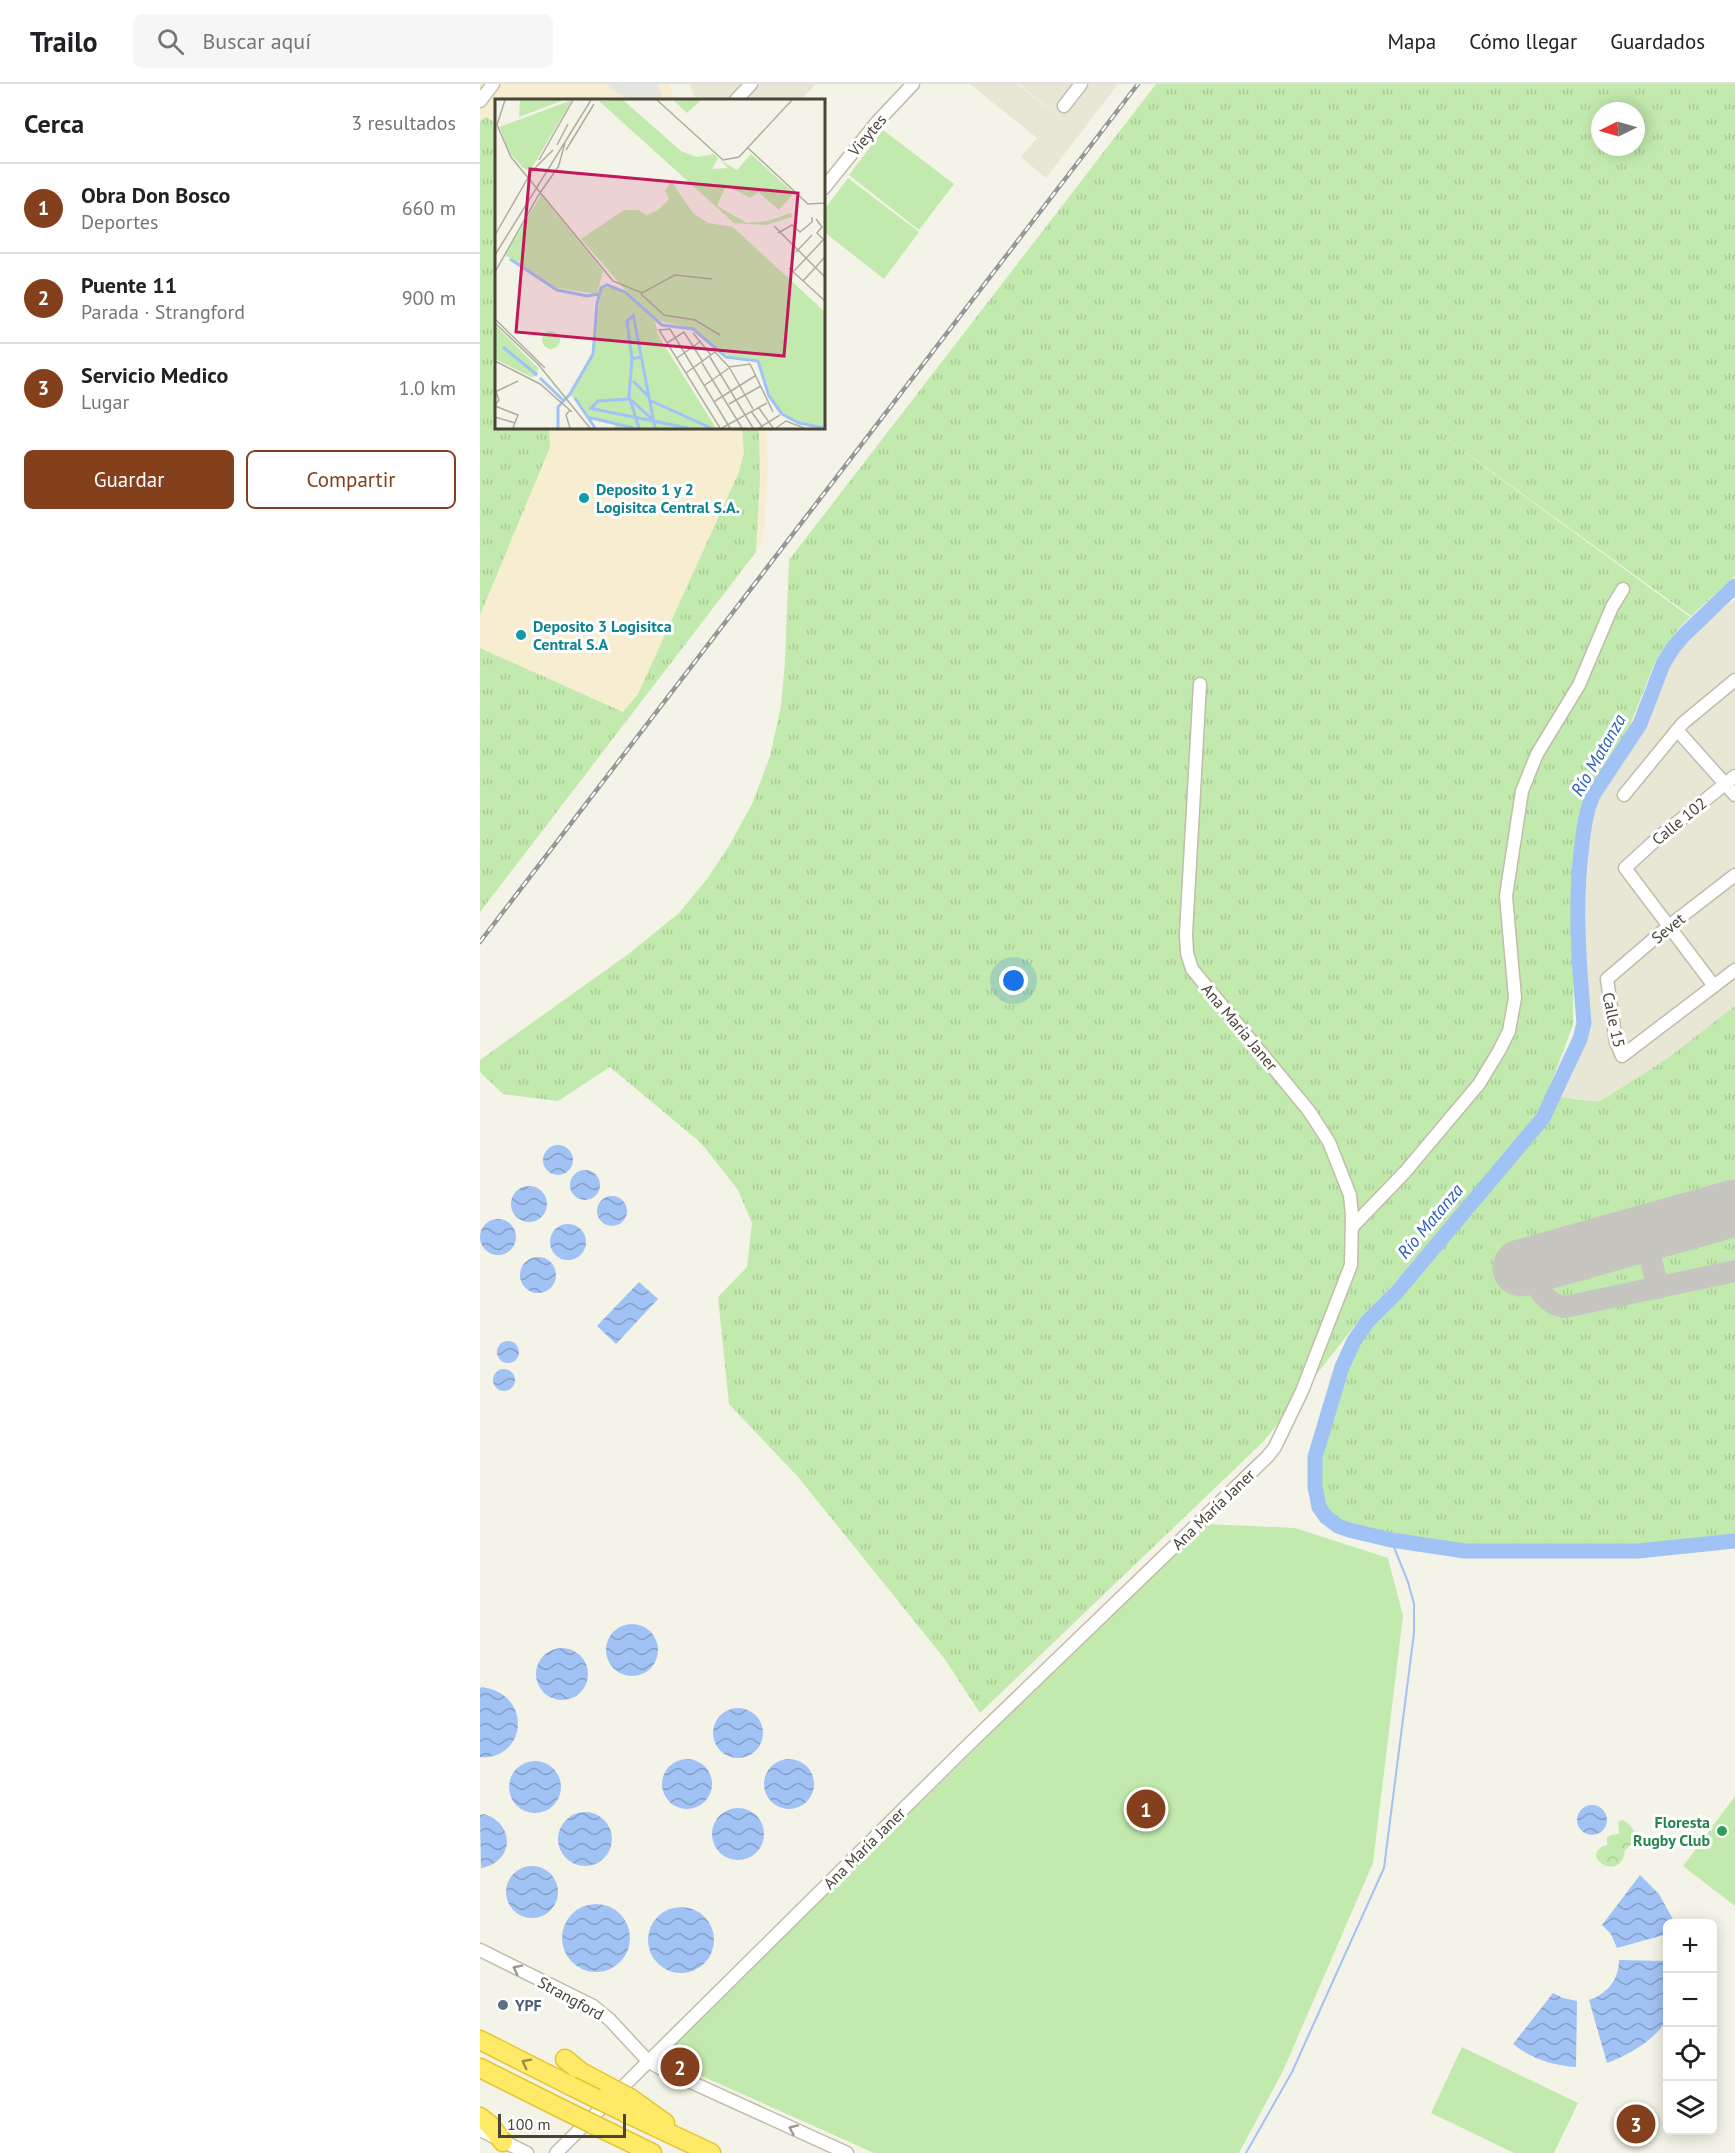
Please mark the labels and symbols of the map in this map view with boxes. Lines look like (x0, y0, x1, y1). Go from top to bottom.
inset map (495, 99, 825, 429)
north arrow (1591, 102, 1645, 156)
street label: Vieytes (843, 110, 890, 161)
place label: Deposito 1 y 2 Logisitca Central S.A. (596, 479, 740, 517)
marker: Deposito 1 y 2 Logisitca Central S.A. (577, 491, 591, 505)
place label: Deposito 3 Logisitca Central S.A (533, 616, 672, 654)
marker: Deposito 3 Logisitca Central S.A (514, 628, 528, 642)
water label: Río Matanza (1565, 710, 1631, 800)
street label: Calle 102 (1648, 793, 1710, 849)
street label: Sevet (1647, 908, 1689, 948)
your location (999, 966, 1028, 995)
street label: Ana María Janer (1198, 979, 1283, 1075)
street label: Calle 15 (1598, 991, 1630, 1049)
water label: Río Matanza (1392, 1179, 1468, 1263)
street label: Ana María Janer (1167, 1464, 1259, 1554)
pin: 1 (1126, 1786, 1166, 1832)
street label: Ana María Janer (819, 1802, 910, 1893)
place label: Floresta Rugby Club (1633, 1812, 1710, 1850)
marker: Floresta Rugby Club (1715, 1824, 1729, 1838)
one-way arrow (513, 1965, 524, 1976)
street label: Strangford (535, 1972, 607, 2024)
place label: YPF (514, 1995, 542, 2015)
marker: YPF (496, 1998, 510, 2012)
pin: 2 (660, 2044, 700, 2090)
one-way arrow (521, 2059, 532, 2070)
pin: 3 (1616, 2102, 1656, 2146)
scale bar (498, 2111, 626, 2138)
one-way arrow (789, 2124, 800, 2136)

